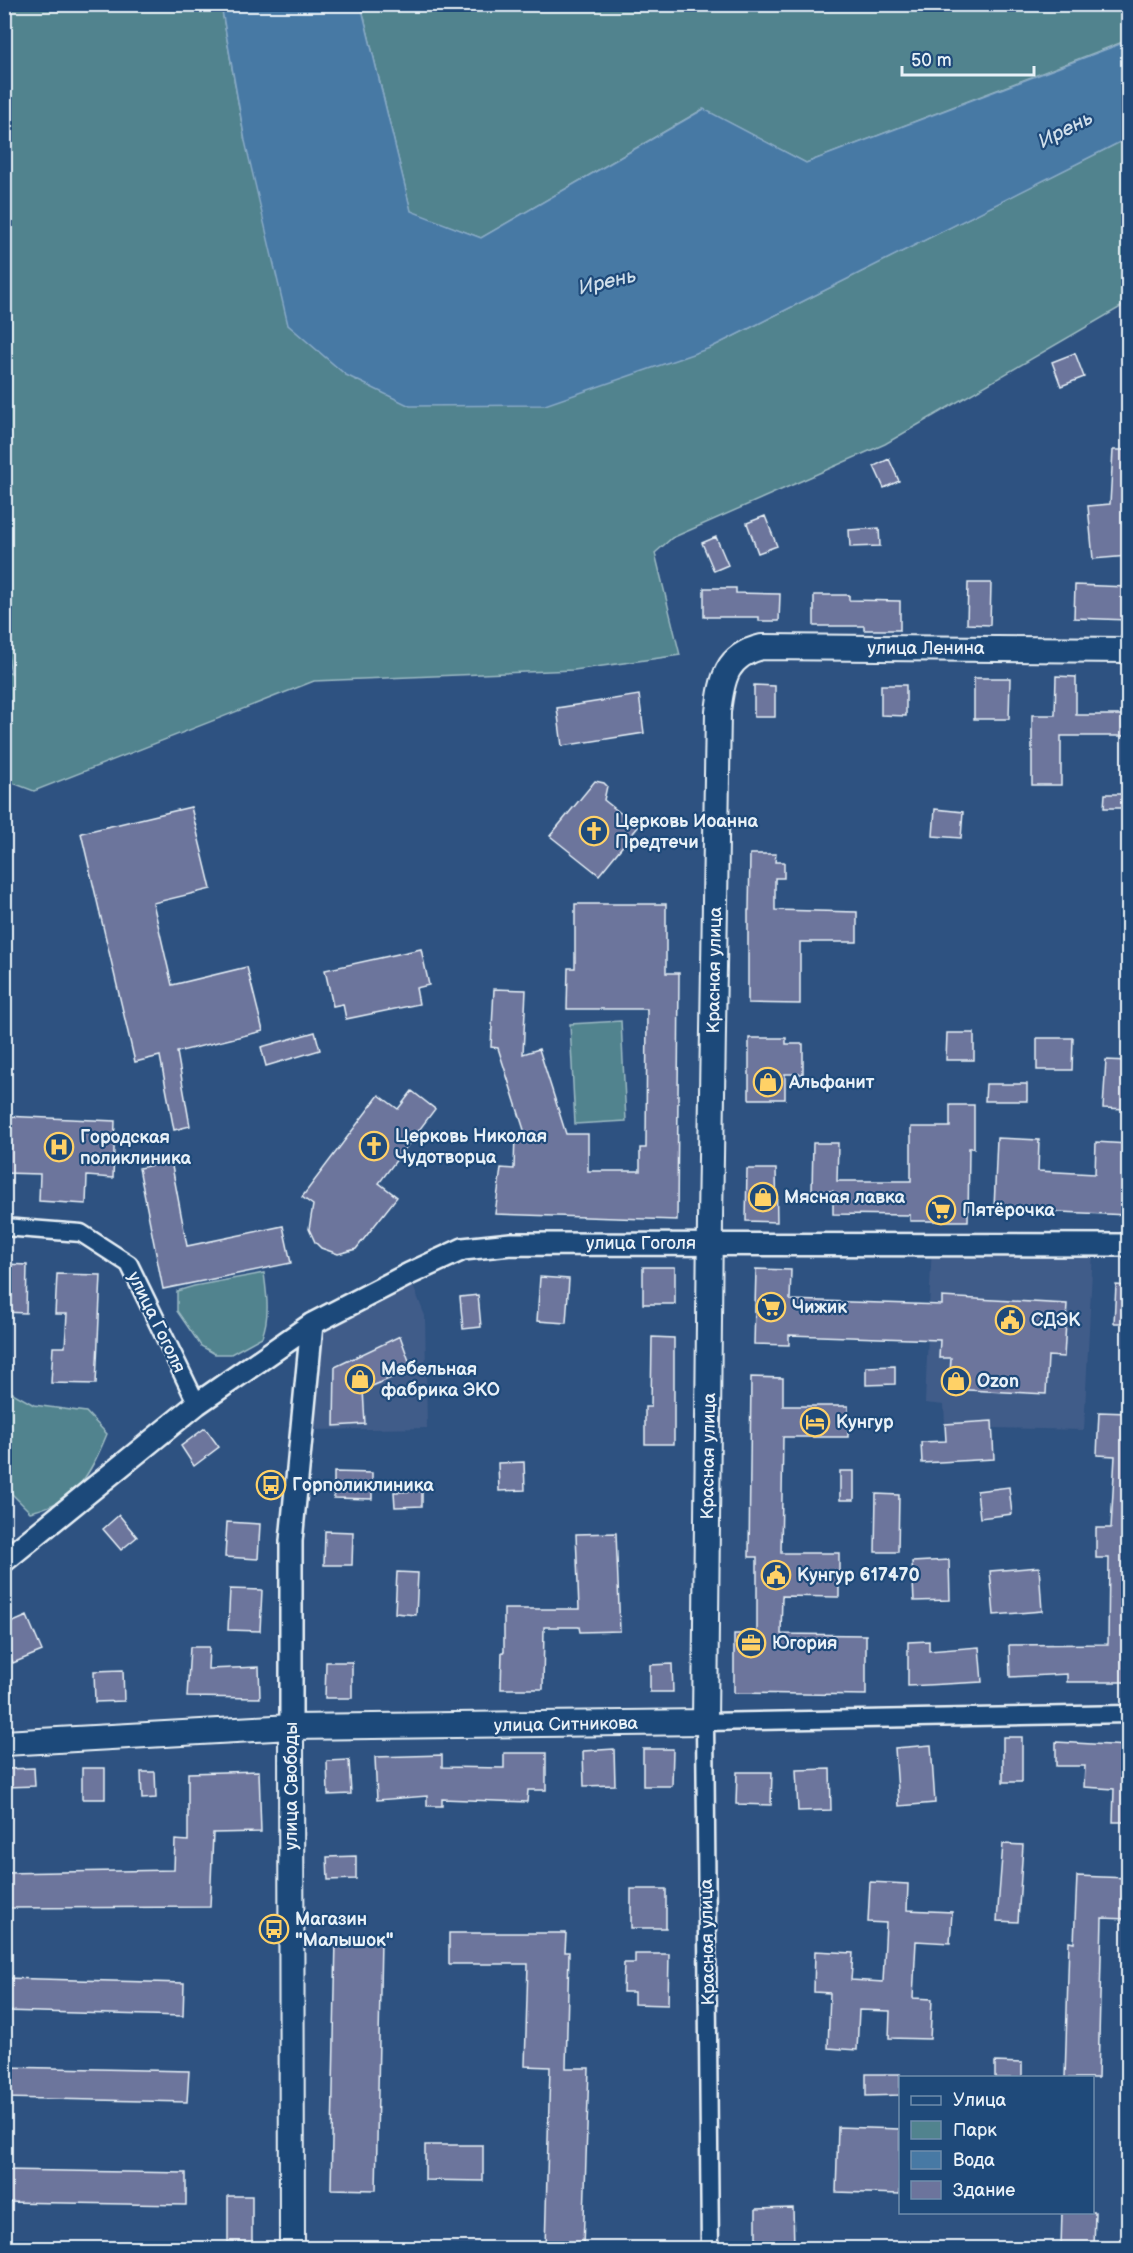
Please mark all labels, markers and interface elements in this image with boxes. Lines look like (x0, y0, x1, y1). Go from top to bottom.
scale bar (902, 39, 1034, 77)
text: 50 m (911, 50, 952, 71)
water label: Ирень (1034, 106, 1097, 154)
water label: Ирень (576, 264, 638, 300)
street label: улица Ленина (867, 638, 985, 659)
place label: Церковь Иоанна Предтечи (615, 811, 758, 853)
church icon: Церковь Иоанна Предтечи (578, 815, 610, 847)
street label: Красная улица (703, 906, 726, 1034)
shop icon: Альфанит (752, 1066, 784, 1098)
place label: Альфанит (788, 1072, 875, 1093)
place label: Церковь Николая Чудотворца (395, 1126, 547, 1168)
place label: Городская поликлиника (80, 1127, 192, 1169)
church icon: Церковь Николая Чудотворца (358, 1130, 390, 1162)
hospital icon: Городская поликлиника (43, 1131, 75, 1163)
shop icon: Мясная лавка (747, 1181, 779, 1213)
place label: Мясная лавка (784, 1187, 906, 1208)
supermarket icon: Пятёрочка (925, 1194, 957, 1226)
place label: Пятёрочка (962, 1200, 1055, 1221)
street label: улица Гоголя (586, 1233, 696, 1254)
street label: улица Гоголя (123, 1268, 190, 1376)
supermarket icon: Чижик (755, 1291, 787, 1323)
place label: Чижик (792, 1297, 847, 1318)
public building icon: СДЭК (994, 1304, 1026, 1336)
place label: СДЭК (1031, 1310, 1081, 1331)
place label: Мебельная фабрика ЭКО (381, 1359, 500, 1401)
shop icon: Мебельная фабрика ЭКО (344, 1363, 376, 1395)
shop icon: Ozon (940, 1365, 972, 1397)
place label: Ozon (977, 1371, 1019, 1392)
street label: Красная улица (697, 1392, 720, 1520)
hotel icon: Кунгур (799, 1406, 831, 1438)
place label: Кунгур (836, 1412, 894, 1433)
bus stop icon: Горполиклиника (255, 1469, 287, 1501)
place label: Горполиклиника (292, 1475, 434, 1496)
public building icon: Кунгур 617470 (760, 1559, 792, 1591)
place label: Кунгур 617470 (797, 1565, 920, 1586)
office icon: Югория (735, 1627, 767, 1659)
place label: Югория (772, 1633, 838, 1654)
street label: улица Ситникова (494, 1713, 639, 1736)
street label: улица Свободы (281, 1722, 302, 1850)
street label: Красная улица (696, 1878, 719, 2006)
place label: Магазин "Малышок" (295, 1909, 394, 1951)
bus stop icon: Магазин "Малышок" (258, 1913, 290, 1945)
legend (899, 2076, 1094, 2214)
text: Улица (953, 2090, 1007, 2111)
text: Парк (953, 2120, 997, 2141)
text: Вода (953, 2150, 995, 2171)
text: Здание (953, 2180, 1015, 2201)

